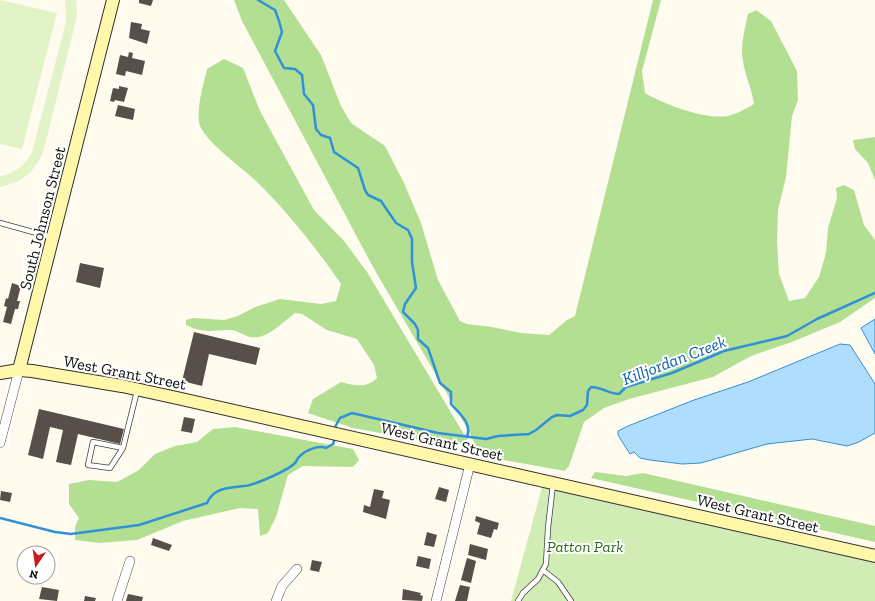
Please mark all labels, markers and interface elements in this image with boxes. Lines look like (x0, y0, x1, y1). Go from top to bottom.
street label: South Johnson Street (15, 144, 70, 292)
water label: Killjordan Creek (619, 331, 729, 389)
street label: West Grant Street (62, 351, 188, 394)
street label: West Grant Street (379, 418, 505, 465)
street label: West Grant Street (695, 490, 821, 537)
park label: Patton Park (547, 537, 623, 556)
north arrow (16, 545, 56, 585)
text: N (28, 567, 39, 582)

